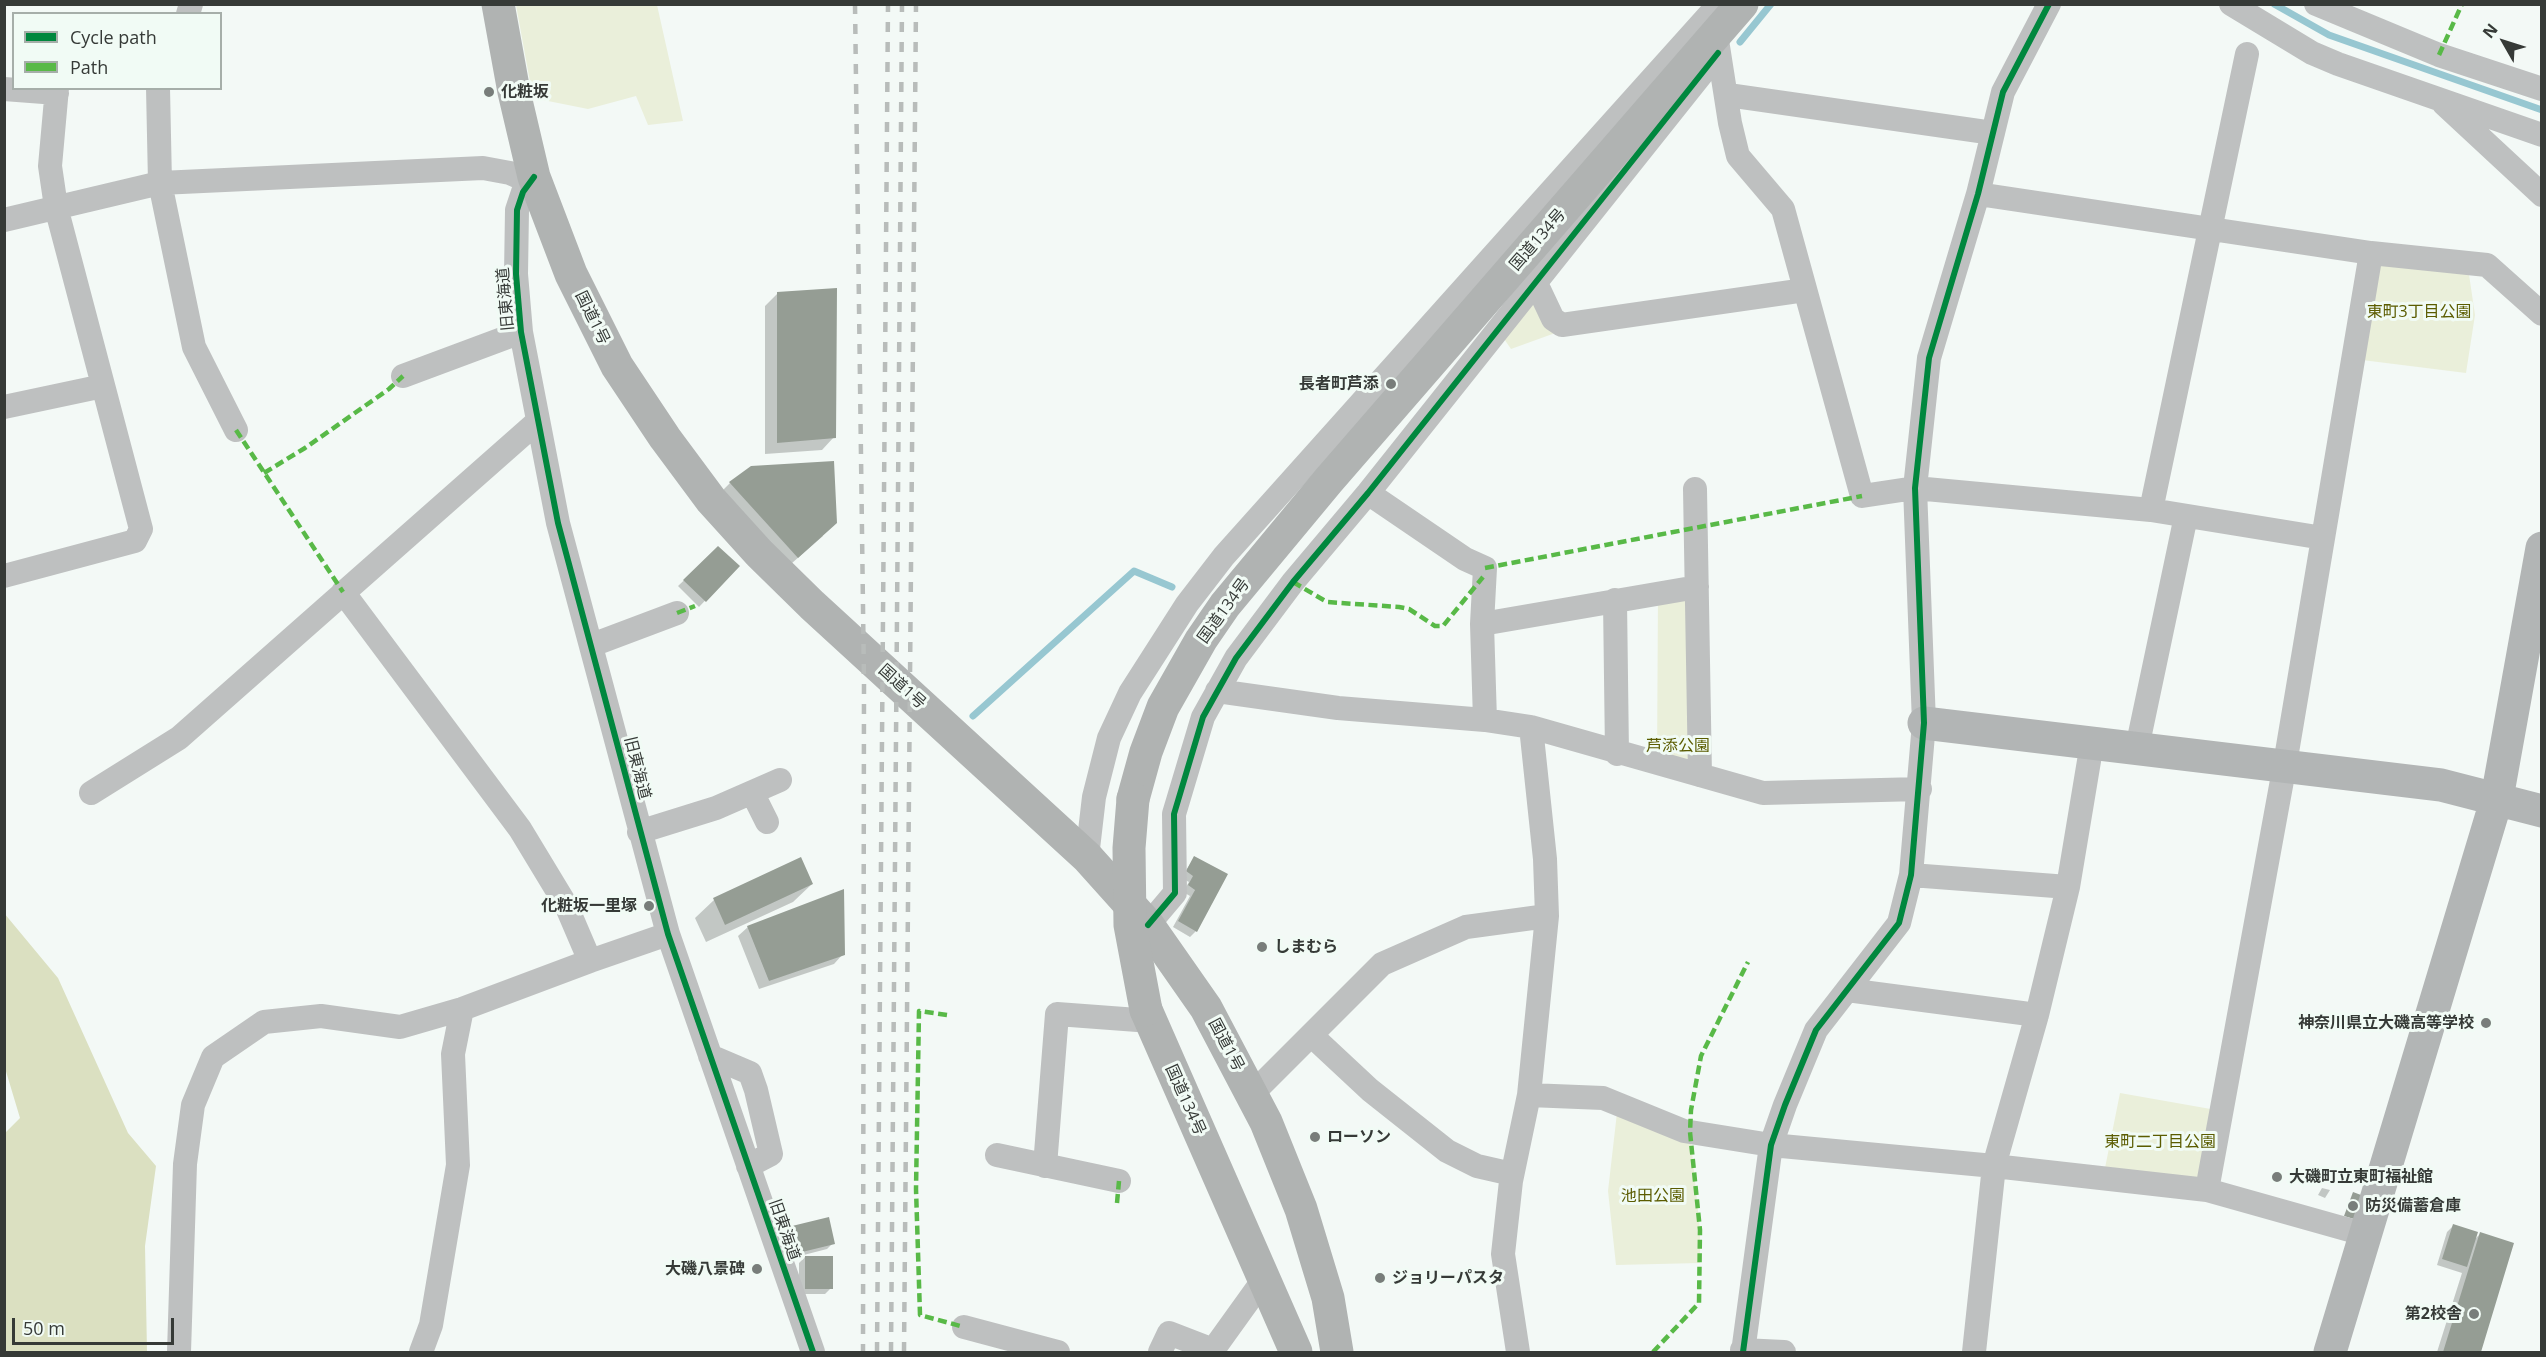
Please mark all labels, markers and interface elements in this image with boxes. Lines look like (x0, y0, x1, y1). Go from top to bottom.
legend (12, 12, 222, 90)
north arrow (2474, 12, 2534, 72)
text: N (2477, 19, 2503, 43)
text: Cycle path (70, 25, 157, 49)
text: Path (70, 55, 108, 79)
place label: 化粧坂 (501, 82, 549, 102)
marker: 化粧坂 (482, 85, 496, 99)
street label: 国道134号 (1506, 205, 1570, 275)
street label: 旧東海道 (494, 266, 518, 332)
street label: 国道1号 (571, 288, 613, 348)
park label: 東町3丁目公園 (2366, 302, 2472, 322)
place label: 長者町芦添 (1299, 374, 1379, 394)
marker: 長者町芦添 (1384, 377, 1398, 391)
street label: 国道134号 (1194, 575, 1254, 647)
street label: 国道1号 (874, 661, 930, 713)
street label: 旧東海道 (620, 735, 654, 801)
park label: 芦添公園 (1646, 736, 1710, 756)
place label: 化粧坂一里塚 (541, 896, 637, 916)
marker: 化粧坂一里塚 (642, 899, 656, 913)
place label: しまむら (1274, 937, 1338, 957)
marker: しまむら (1255, 940, 1269, 954)
place label: 神奈川県立大磯高等学校 (2298, 1013, 2474, 1033)
street label: 国道1号 (1204, 1015, 1248, 1075)
marker: 神奈川県立大磯高等学校 (2479, 1016, 2493, 1030)
street label: 国道134号 (1161, 1062, 1209, 1138)
place label: ローソン (1327, 1127, 1391, 1147)
marker: ローソン (1308, 1130, 1322, 1144)
park label: 東町二丁目公園 (2104, 1132, 2216, 1152)
place label: 大磯町立東町福祉館 (2289, 1167, 2433, 1187)
marker: 大磯町立東町福祉館 (2270, 1170, 2284, 1184)
park label: 池田公園 (1621, 1186, 1685, 1206)
place label: 防災備蓄倉庫 (2365, 1196, 2461, 1216)
street label: 旧東海道 (765, 1197, 803, 1263)
marker: 防災備蓄倉庫 (2346, 1199, 2360, 1213)
place label: 大磯八景碑 (665, 1259, 745, 1279)
marker: 大磯八景碑 (750, 1262, 764, 1276)
place label: ジョリーパスタ (1392, 1268, 1504, 1288)
marker: ジョリーパスタ (1373, 1271, 1387, 1285)
place label: 第2校舎 (2405, 1304, 2462, 1324)
scale bar (15, 1306, 177, 1344)
marker: 第2校舎 (2467, 1307, 2481, 1321)
text: 50 m (23, 1316, 65, 1340)

